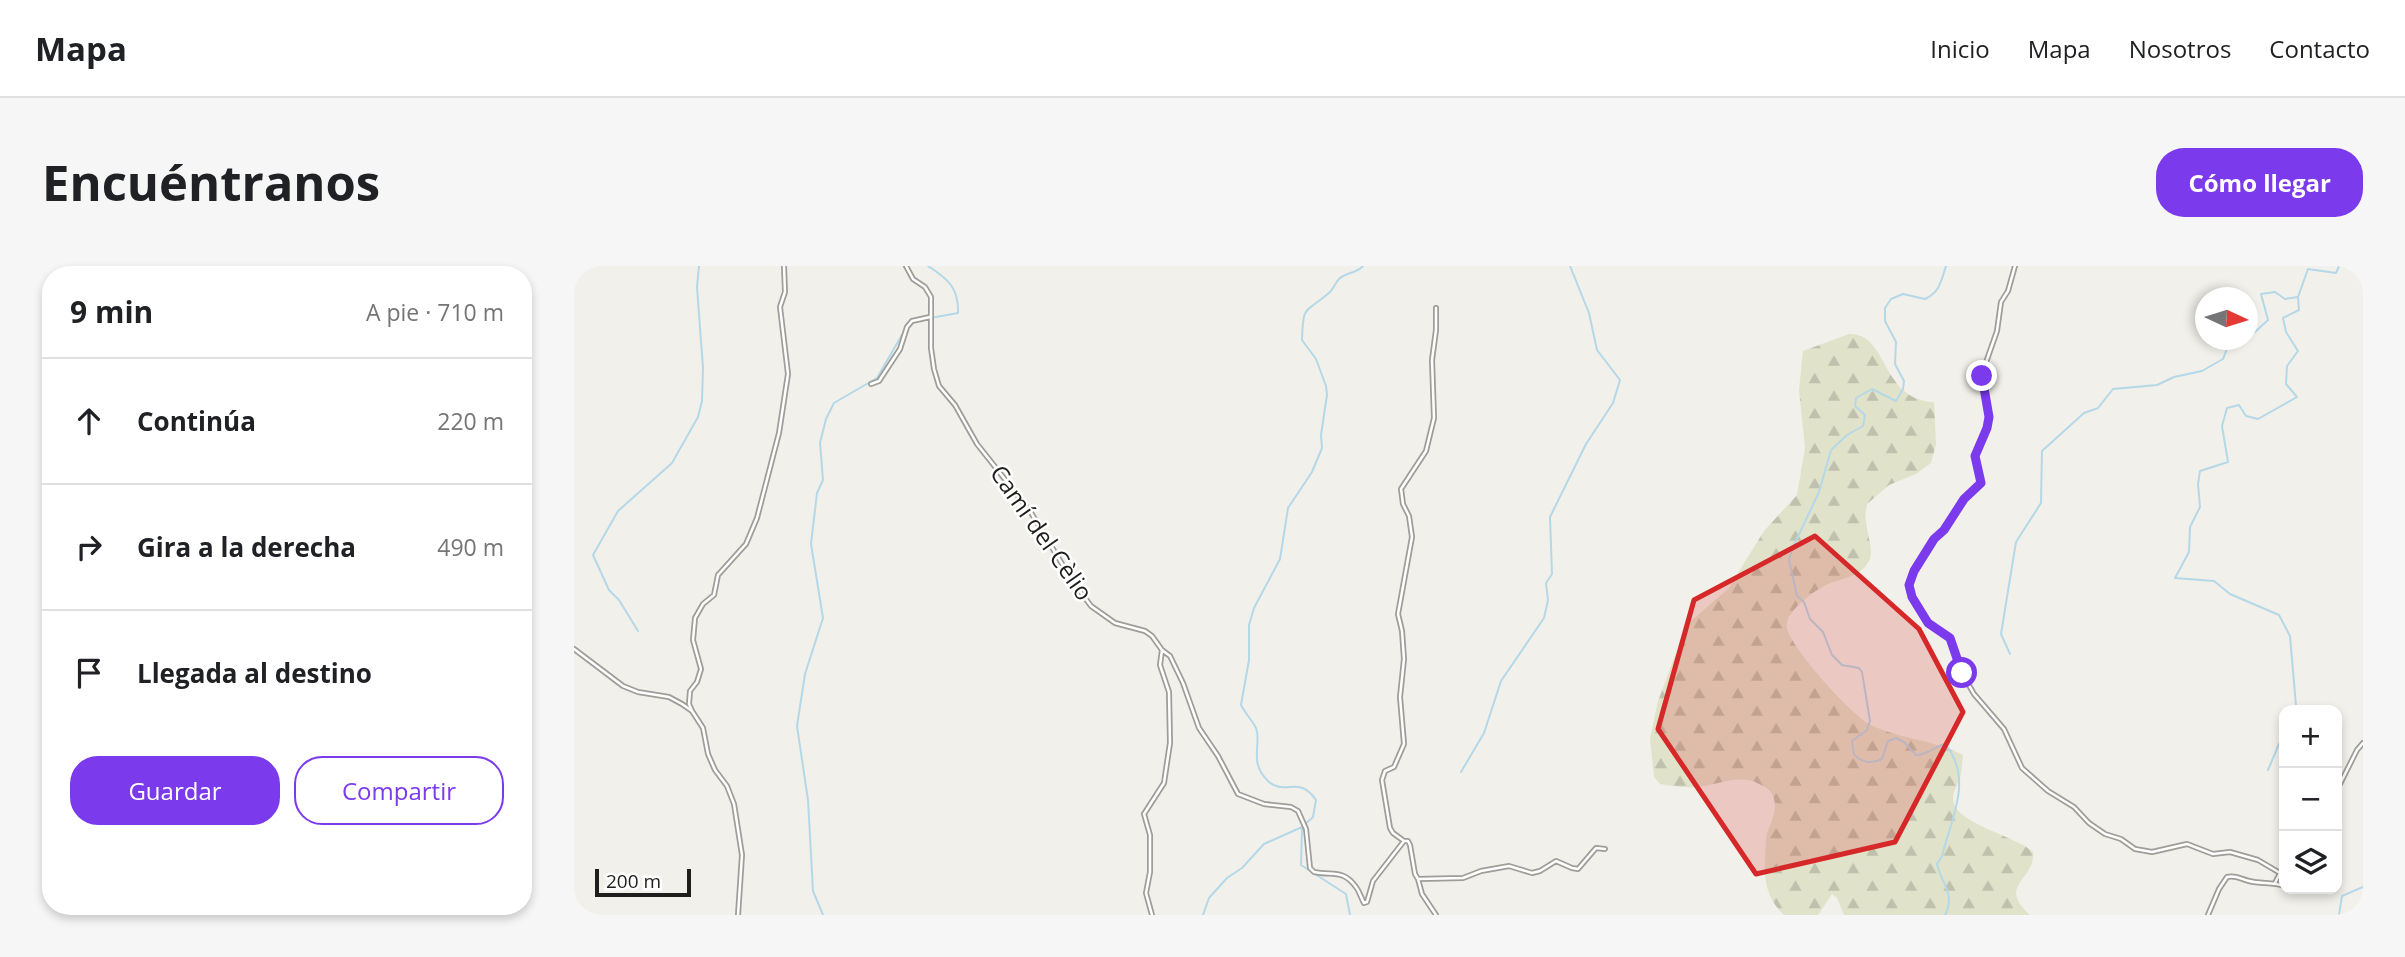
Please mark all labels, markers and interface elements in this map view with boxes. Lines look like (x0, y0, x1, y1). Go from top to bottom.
text: Mapa (35, 26, 127, 71)
text: Inicio (1930, 32, 1990, 65)
text: Mapa (2028, 32, 2091, 65)
text: Nosotros (2129, 32, 2231, 65)
text: Contacto (2269, 32, 2370, 65)
button: Cómo llegar (2156, 148, 2363, 217)
text: Encuéntranos (42, 149, 380, 215)
north arrow (2195, 287, 2258, 350)
text: 9 min (70, 291, 153, 332)
text: A pie · 710 m (366, 296, 504, 328)
route end (1966, 360, 1997, 391)
icon: ahead (70, 402, 108, 440)
text: Continúa (137, 403, 256, 439)
text: 220 m (437, 405, 504, 437)
street label: Camí del Cèlio (983, 458, 1101, 607)
icon: right (70, 528, 108, 566)
text: Gira a la derecha (137, 529, 356, 565)
text: 490 m (437, 531, 504, 563)
icon: arrive (70, 654, 108, 692)
text: Llegada al destino (137, 655, 372, 691)
route start (1946, 657, 1977, 688)
map controls (2279, 705, 2342, 894)
button: + (2279, 705, 2342, 768)
button: Guardar (70, 756, 280, 825)
button: Compartir (294, 756, 504, 825)
button: − (2279, 768, 2342, 831)
button: layers (2279, 831, 2342, 894)
scale bar (595, 866, 691, 898)
text: 200 m (606, 868, 661, 894)

